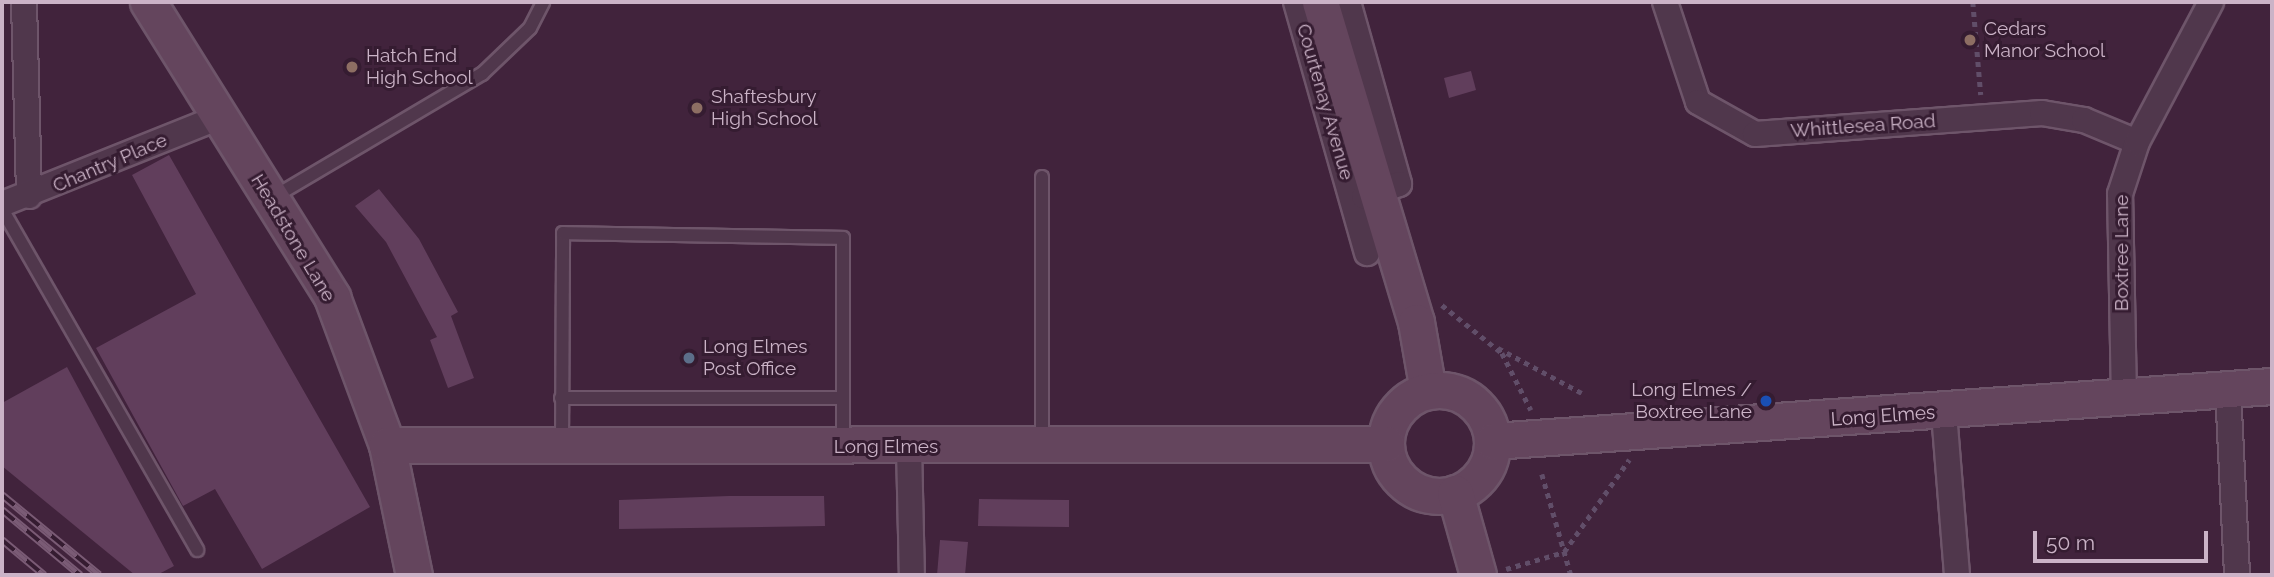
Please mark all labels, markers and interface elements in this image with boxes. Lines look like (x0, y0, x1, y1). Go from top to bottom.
place label: Cedars Manor School (1984, 18, 2106, 62)
street label: Courtenay Avenue (1292, 21, 1358, 183)
marker: Cedars Manor School (1962, 32, 1978, 48)
place label: Hatch End High School (366, 45, 473, 89)
marker: Hatch End High School (344, 59, 360, 75)
place label: Shaftesbury High School (711, 86, 818, 130)
marker: Shaftesbury High School (689, 100, 705, 116)
street label: Whittlesea Road (1790, 110, 1936, 142)
street label: Chantry Place (49, 129, 171, 197)
street label: Headstone Lane (246, 170, 340, 306)
street label: Boxtree Lane (2111, 195, 2133, 311)
place label: Long Elmes Post Office (703, 336, 807, 380)
marker: Long Elmes Post Office (681, 350, 697, 366)
place label: Long Elmes / Boxtree Lane (1631, 379, 1752, 423)
marker: Long Elmes / Boxtree Lane (1758, 393, 1774, 409)
street label: Long Elmes (1830, 401, 1936, 431)
street label: Long Elmes (834, 436, 938, 458)
scale bar (2036, 518, 2211, 562)
text: 50 m (2046, 530, 2095, 555)

